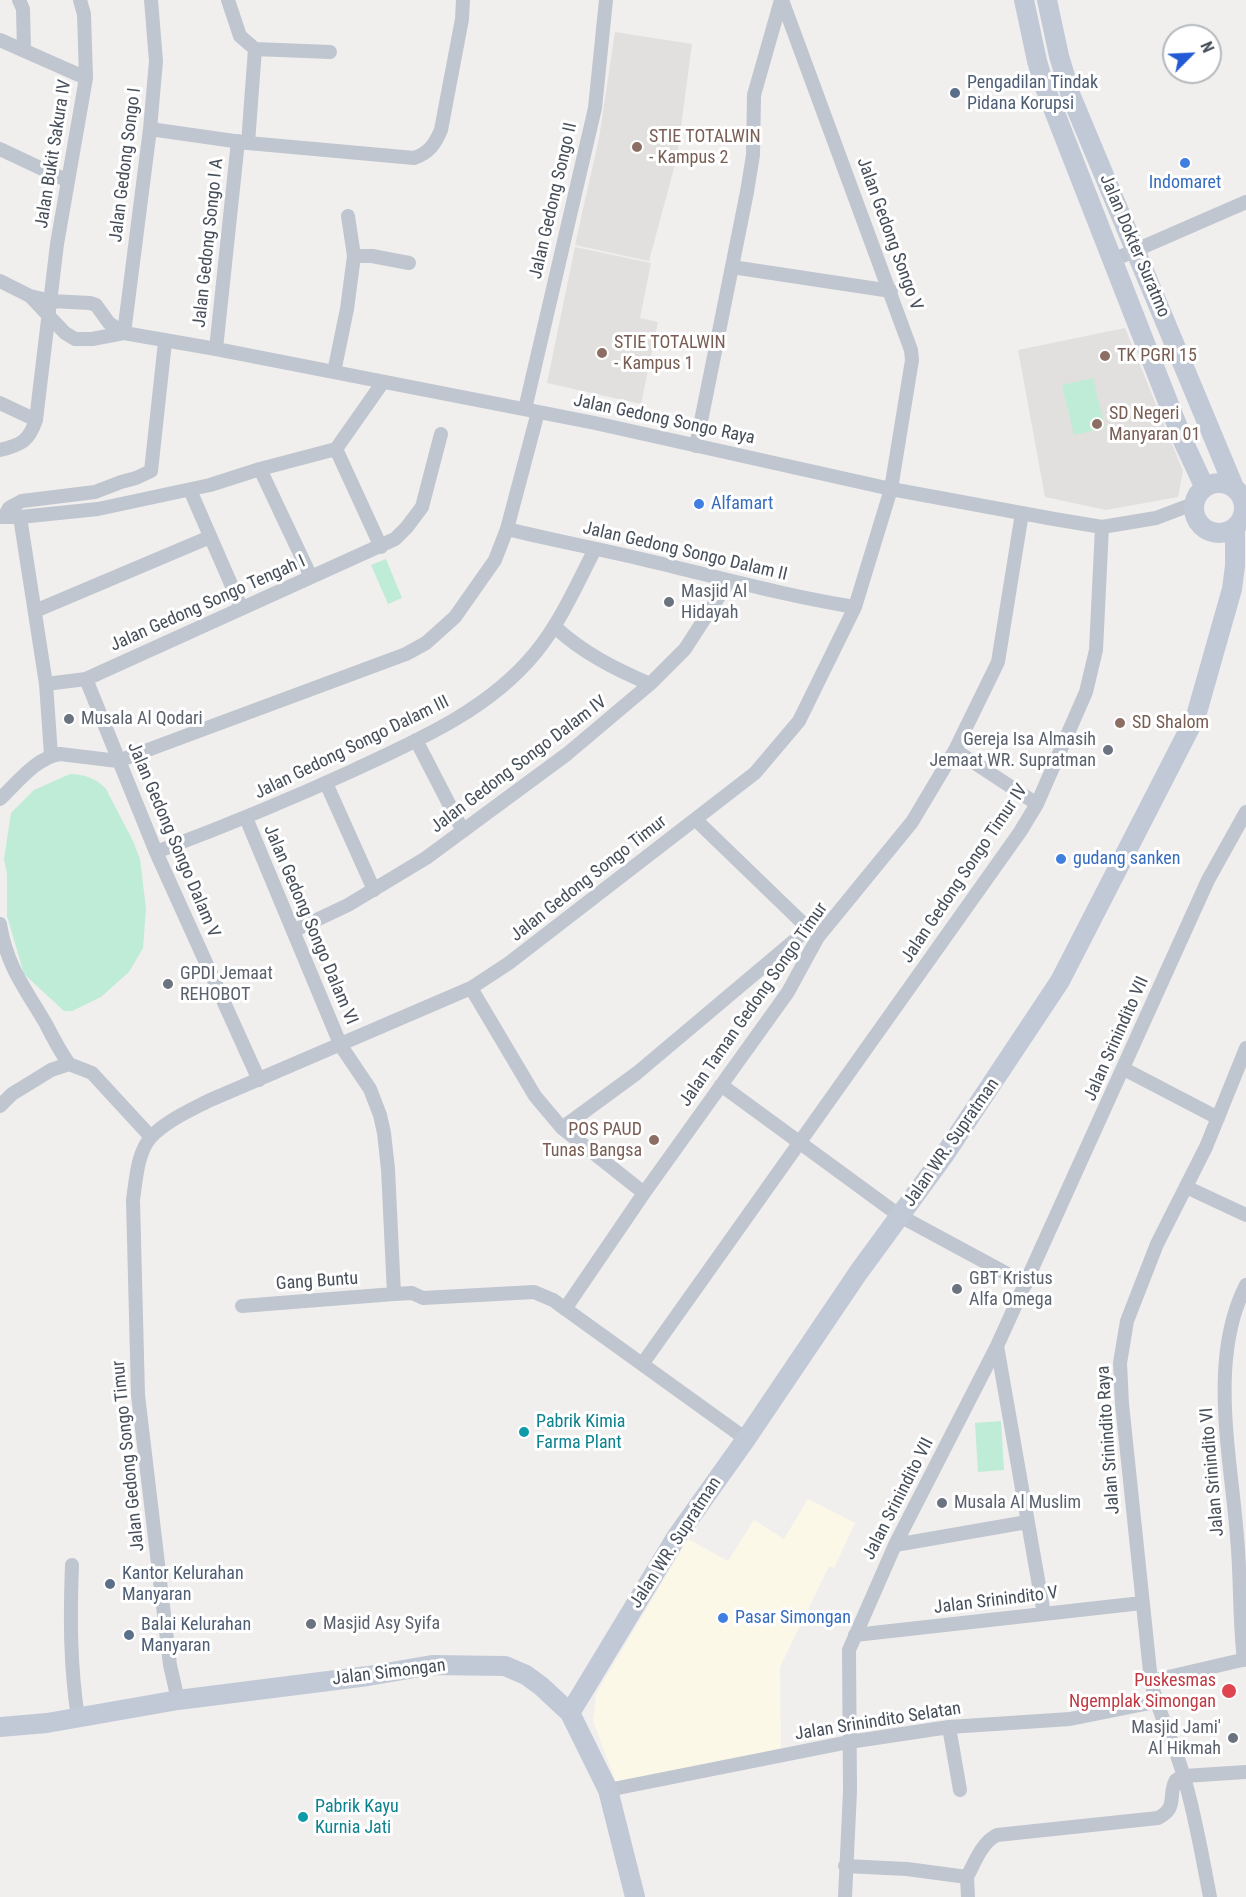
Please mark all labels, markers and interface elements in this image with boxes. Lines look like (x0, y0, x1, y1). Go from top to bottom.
north arrow (1162, 24, 1222, 84)
text: N (1196, 39, 1218, 56)
place label: Pengadilan Tindak Pidana Korupsi (967, 72, 1098, 115)
street label: Jalan Bukit Sakura IV (32, 78, 76, 230)
marker: Pengadilan Tindak Pidana Korupsi (948, 86, 962, 100)
street label: Jalan Gedong Songo I (106, 87, 146, 243)
street label: Jalan Gedong Songo II (526, 121, 582, 281)
place label: STIE TOTALWIN - Kampus 2 (649, 126, 761, 168)
marker: STIE TOTALWIN - Kampus 2 (630, 140, 644, 154)
street label: Jalan Gedong Songo V (851, 155, 927, 313)
marker: Indomaret (1178, 156, 1192, 170)
street label: Jalan Gedong Songo I A (189, 157, 229, 329)
street label: Jalan Dokter Suratmo (1094, 171, 1174, 321)
place label: Indomaret (1149, 172, 1221, 194)
place label: STIE TOTALWIN - Kampus 1 (614, 332, 726, 374)
place label: TK PGRI 15 (1117, 345, 1197, 367)
marker: STIE TOTALWIN - Kampus 1 (595, 346, 609, 360)
marker: TK PGRI 15 (1098, 349, 1112, 363)
street label: Jalan Gedong Songo Raya (571, 390, 757, 450)
place label: SD Negeri Manyaran 01 (1109, 403, 1200, 446)
marker: SD Negeri Manyaran 01 (1090, 417, 1104, 431)
place label: Alfamart (711, 493, 773, 515)
marker: Alfamart (692, 497, 706, 511)
street label: Jalan Gedong Songo Dalam II (581, 518, 789, 586)
street label: Jalan Gedong Songo Tengah I (107, 551, 309, 657)
place label: Masjid Al Hidayah (681, 581, 747, 624)
marker: Masjid Al Hidayah (662, 595, 676, 609)
street label: Jalan Gedong Songo Dalam III (251, 691, 453, 805)
street label: Jalan Gedong Songo Dalam IV (427, 692, 611, 838)
place label: Musala Al Qodari (81, 708, 203, 730)
marker: Musala Al Qodari (62, 712, 76, 726)
place label: SD Shalom (1132, 712, 1209, 734)
marker: SD Shalom (1113, 716, 1127, 730)
place label: Gereja Isa Almasih Jemaat WR. Supratman (930, 729, 1096, 771)
street label: Jalan Gedong Songo Dalam V (122, 739, 224, 941)
marker: Gereja Isa Almasih Jemaat WR. Supratman (1101, 743, 1115, 757)
street label: Jalan Gedong Songo Timur IV (897, 781, 1033, 967)
street label: Jalan Gedong Songo Timur (507, 811, 671, 947)
street label: Jalan Gedong Songo Dalam VI (258, 822, 362, 1028)
place label: gudang sanken (1073, 848, 1180, 870)
marker: gudang sanken (1054, 852, 1068, 866)
street label: Jalan Taman Gedong Songo Timur (675, 899, 833, 1111)
place label: GPDI Jemaat REHOBOT (180, 963, 273, 1006)
street label: Jalan Srinindito VII (1080, 973, 1154, 1105)
marker: GPDI Jemaat REHOBOT (161, 977, 175, 991)
street label: Jalan WR. Supratman (900, 1075, 1004, 1211)
place label: POS PAUD Tunas Bangsa (542, 1119, 642, 1162)
marker: POS PAUD Tunas Bangsa (647, 1133, 661, 1147)
street label: Gang Buntu (275, 1268, 359, 1296)
place label: GBT Kristus Alfa Omega (969, 1268, 1053, 1310)
marker: GBT Kristus Alfa Omega (950, 1282, 964, 1296)
street label: Jalan Gedong Songo Timur (108, 1359, 150, 1553)
street label: Jalan Srinindito Raya (1093, 1365, 1125, 1515)
street label: Jalan Srinindito VI (1197, 1407, 1229, 1537)
place label: Pabrik Kimia Farma Plant (536, 1411, 625, 1454)
marker: Pabrik Kimia Farma Plant (517, 1425, 531, 1439)
street label: Jalan Srinindito VII (859, 1434, 939, 1564)
street label: Jalan WR. Supratman (626, 1473, 726, 1613)
place label: Musala Al Muslim (954, 1492, 1081, 1514)
marker: Musala Al Muslim (935, 1496, 949, 1510)
place label: Kantor Kelurahan Manyaran (122, 1563, 244, 1606)
marker: Kantor Kelurahan Manyaran (103, 1577, 117, 1591)
street label: Jalan Srinindito V (933, 1583, 1059, 1619)
place label: Pasar Simongan (735, 1607, 851, 1629)
marker: Pasar Simongan (716, 1611, 730, 1625)
place label: Masjid Asy Syifa (323, 1613, 440, 1635)
place label: Balai Kelurahan Manyaran (141, 1614, 251, 1656)
marker: Masjid Asy Syifa (304, 1617, 318, 1631)
marker: Balai Kelurahan Manyaran (122, 1628, 136, 1642)
street label: Jalan Simongan (331, 1655, 447, 1691)
place label: Puskesmas Ngemplak Simongan (1069, 1670, 1216, 1712)
marker: Puskesmas Ngemplak Simongan (1220, 1682, 1238, 1700)
street label: Jalan Srinindito Selatan (793, 1698, 963, 1746)
place label: Masjid Jami' Al Hikmah (1131, 1717, 1221, 1760)
marker: Masjid Jami' Al Hikmah (1226, 1731, 1240, 1745)
place label: Pabrik Kayu Kurnia Jati (315, 1796, 399, 1838)
marker: Pabrik Kayu Kurnia Jati (296, 1810, 310, 1824)

